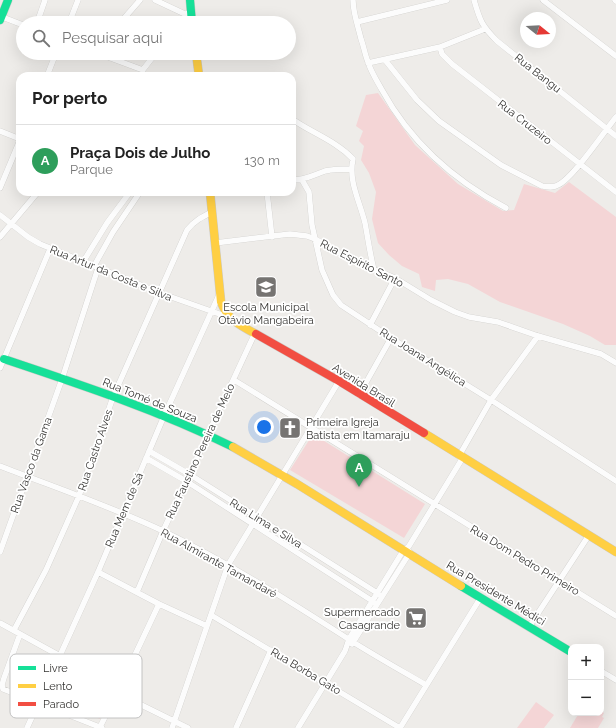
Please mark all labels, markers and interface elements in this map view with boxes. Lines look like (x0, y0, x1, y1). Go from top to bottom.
north arrow (520, 12, 556, 48)
search box (16, 16, 296, 60)
icon: search (30, 27, 52, 49)
text: Pesquisar aqui (62, 29, 162, 47)
street label: Rua Bangu (512, 51, 564, 96)
text: Por perto (32, 88, 107, 108)
street label: Rua Cruzeiro (495, 97, 555, 148)
text: Praça Dois de Julho (70, 144, 210, 162)
text: A (41, 153, 49, 168)
text: 130 m (244, 153, 280, 168)
text: Parque (70, 162, 113, 177)
street label: Rua Espírito Santo (318, 237, 406, 290)
street label: Rua Artur da Costa e Silva (48, 243, 174, 304)
school or university icon: Escola Municipal Otávio Mangabeira (253, 274, 279, 300)
place label: Escola Municipal Otávio Mangabeira (218, 301, 314, 327)
street label: Rua Joana Angélica (377, 326, 468, 389)
street label: Avenida Brasil (330, 361, 398, 410)
street label: Rua Tomé de Souza (101, 376, 199, 425)
street label: Rua Faustino Pereira de Melo (163, 381, 238, 521)
street label: Rua Castro Alves (75, 408, 116, 493)
street label: Rua Vasco da Gama (8, 415, 55, 515)
church icon: Primeira Igreja Batista em Itamaraju (277, 415, 303, 441)
place label: Primeira Igreja Batista em Itamaraju (306, 416, 410, 442)
your location (254, 417, 274, 437)
pin: A (346, 454, 372, 487)
street label: Rua Mem de Sá (103, 471, 146, 550)
street label: Rua Lima e Silva (227, 496, 304, 551)
street label: Rua Dom Pedro Primeiro (468, 523, 582, 598)
street label: Rua Almirante Tamandaré (158, 526, 280, 601)
street label: Rua Presidente Médici (444, 559, 548, 628)
supermarket icon: Supermercado Casagrande (403, 605, 429, 631)
place label: Supermercado Casagrande (324, 606, 401, 632)
map controls (568, 644, 604, 716)
button: + (568, 644, 604, 680)
street label: Rua Borba Gato (268, 645, 344, 698)
legend (10, 654, 142, 718)
text: Livre (43, 662, 68, 675)
text: Lento (43, 680, 73, 693)
button: − (568, 680, 604, 716)
text: Parado (43, 698, 79, 711)

